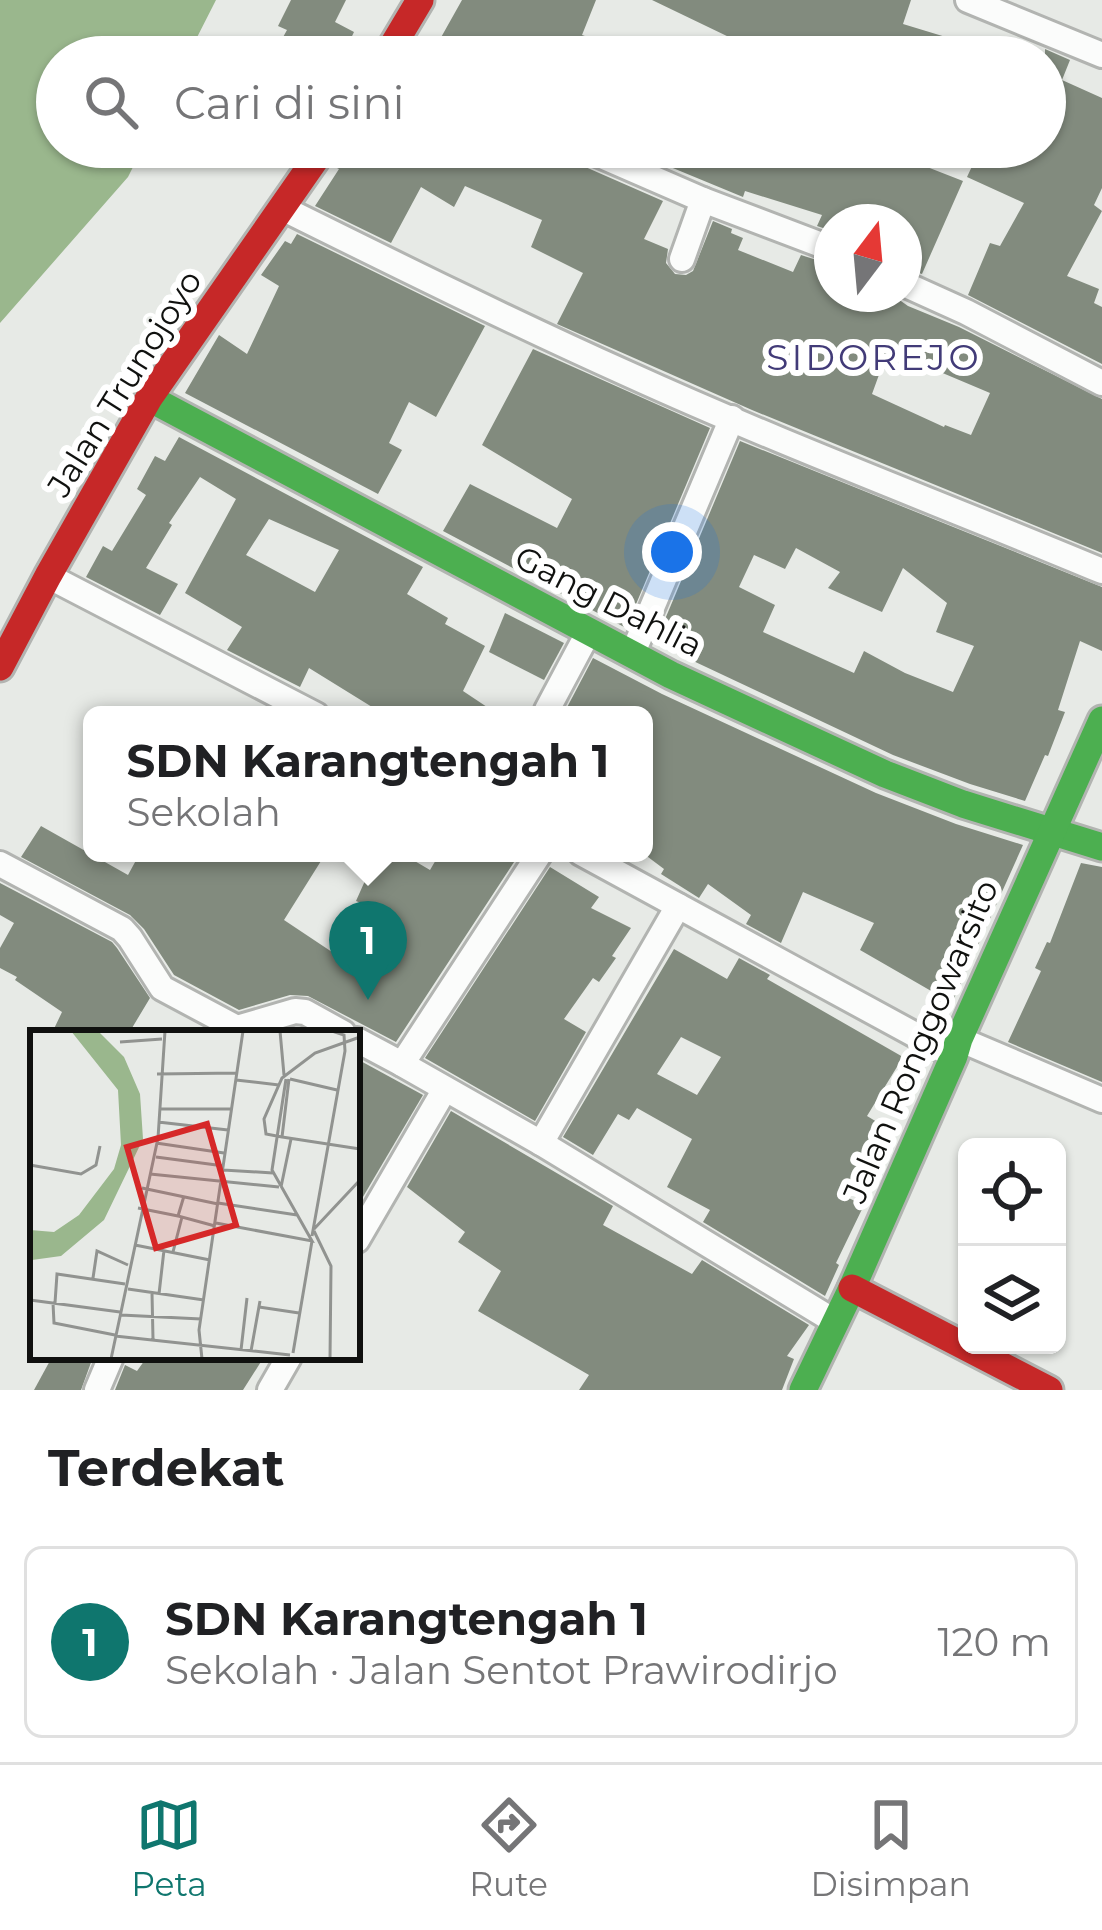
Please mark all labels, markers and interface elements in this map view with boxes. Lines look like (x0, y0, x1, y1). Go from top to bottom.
search box (36, 36, 1066, 168)
icon: search (78, 69, 144, 135)
text: Cari di sini (174, 75, 405, 130)
north arrow (814, 204, 922, 312)
street label: Jalan Trunojoyo (38, 262, 210, 504)
district label: SIDOREJO (766, 335, 982, 379)
your location (642, 522, 702, 582)
street label: Gang Dahlia (509, 537, 709, 665)
popup (83, 706, 653, 862)
text: SDN Karangtengah 1 (127, 733, 609, 788)
text: Sekolah (127, 788, 281, 836)
street label: Jalan Ronggowarsito (833, 874, 1006, 1209)
pin: 1 (329, 901, 407, 1000)
inset map (30, 1030, 360, 1360)
map controls (958, 1138, 1066, 1354)
button: locate (958, 1138, 1066, 1246)
button: layers (958, 1246, 1066, 1354)
text: Terdekat (48, 1437, 284, 1499)
text: SDN Karangtengah 1 (165, 1591, 648, 1646)
text: 1 (82, 1618, 98, 1666)
text: 120 m (937, 1618, 1051, 1666)
text: Sekolah · Jalan Sentot Prawirodirjo (165, 1646, 838, 1694)
tab: Peta (131, 1792, 207, 1904)
tab: Rute (469, 1792, 548, 1904)
tab: Disimpan (811, 1792, 971, 1904)

